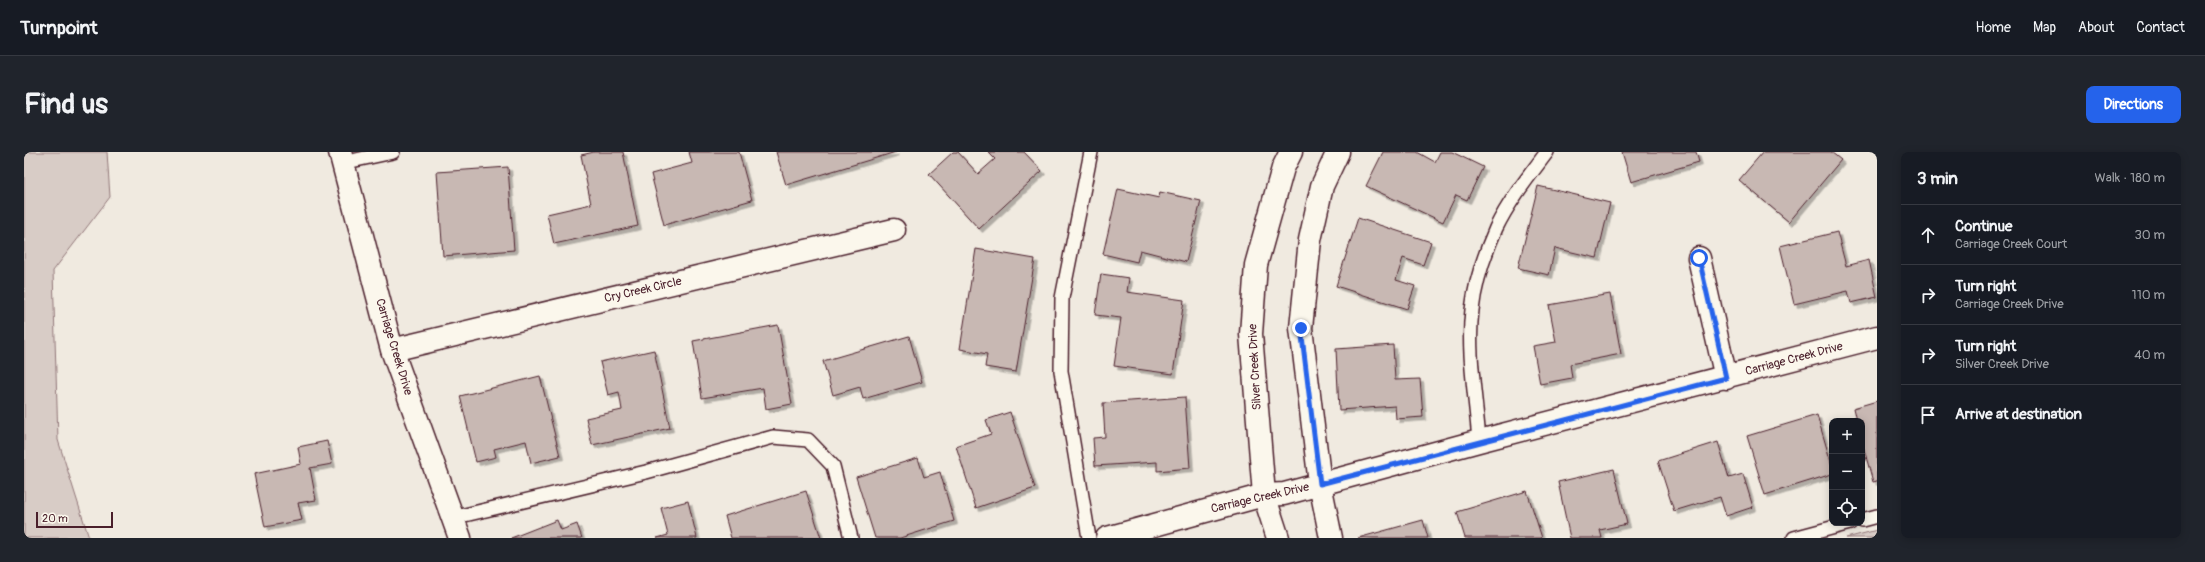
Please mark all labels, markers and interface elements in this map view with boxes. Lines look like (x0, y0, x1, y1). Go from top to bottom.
text: Turnpoint (20, 16, 98, 40)
text: Home (1976, 19, 2011, 36)
text: Map (2033, 19, 2056, 36)
text: About (2078, 19, 2114, 36)
text: Contact (2136, 19, 2185, 36)
button: Directions (2086, 86, 2181, 123)
text: Find us (24, 87, 108, 122)
text: 3 min (1917, 168, 1958, 189)
text: Walk · 180 m (2095, 170, 2165, 186)
text: Continue (1955, 217, 2013, 236)
icon: ahead (1917, 224, 1939, 246)
text: 30 m (2135, 227, 2165, 243)
text: Carriage Creek Court (1955, 236, 2067, 252)
route start (1690, 249, 1708, 267)
street label: Cry Creek Circle (603, 274, 683, 306)
text: Turn right (1955, 277, 2016, 296)
icon: right (1917, 284, 1939, 306)
text: 110 m (2132, 287, 2165, 303)
text: Carriage Creek Drive (1955, 296, 2064, 312)
street label: Carriage Creek Drive (372, 297, 416, 397)
route end (1292, 319, 1310, 337)
street label: Silver Creek Drive (1245, 323, 1265, 411)
text: Turn right (1955, 337, 2016, 356)
street label: Carriage Creek Drive (1744, 339, 1844, 379)
icon: right (1917, 344, 1939, 366)
text: 40 m (2134, 347, 2165, 363)
text: Silver Creek Drive (1955, 356, 2049, 372)
icon: arrive (1917, 404, 1939, 426)
text: Arrive at destination (1955, 405, 2082, 424)
map controls (1829, 418, 1865, 526)
button: + (1829, 418, 1865, 454)
button: − (1829, 454, 1865, 490)
street label: Carriage Creek Drive (1209, 479, 1311, 517)
button: locate (1829, 490, 1865, 526)
scale bar (36, 510, 113, 529)
text: 20 m (42, 512, 68, 525)

